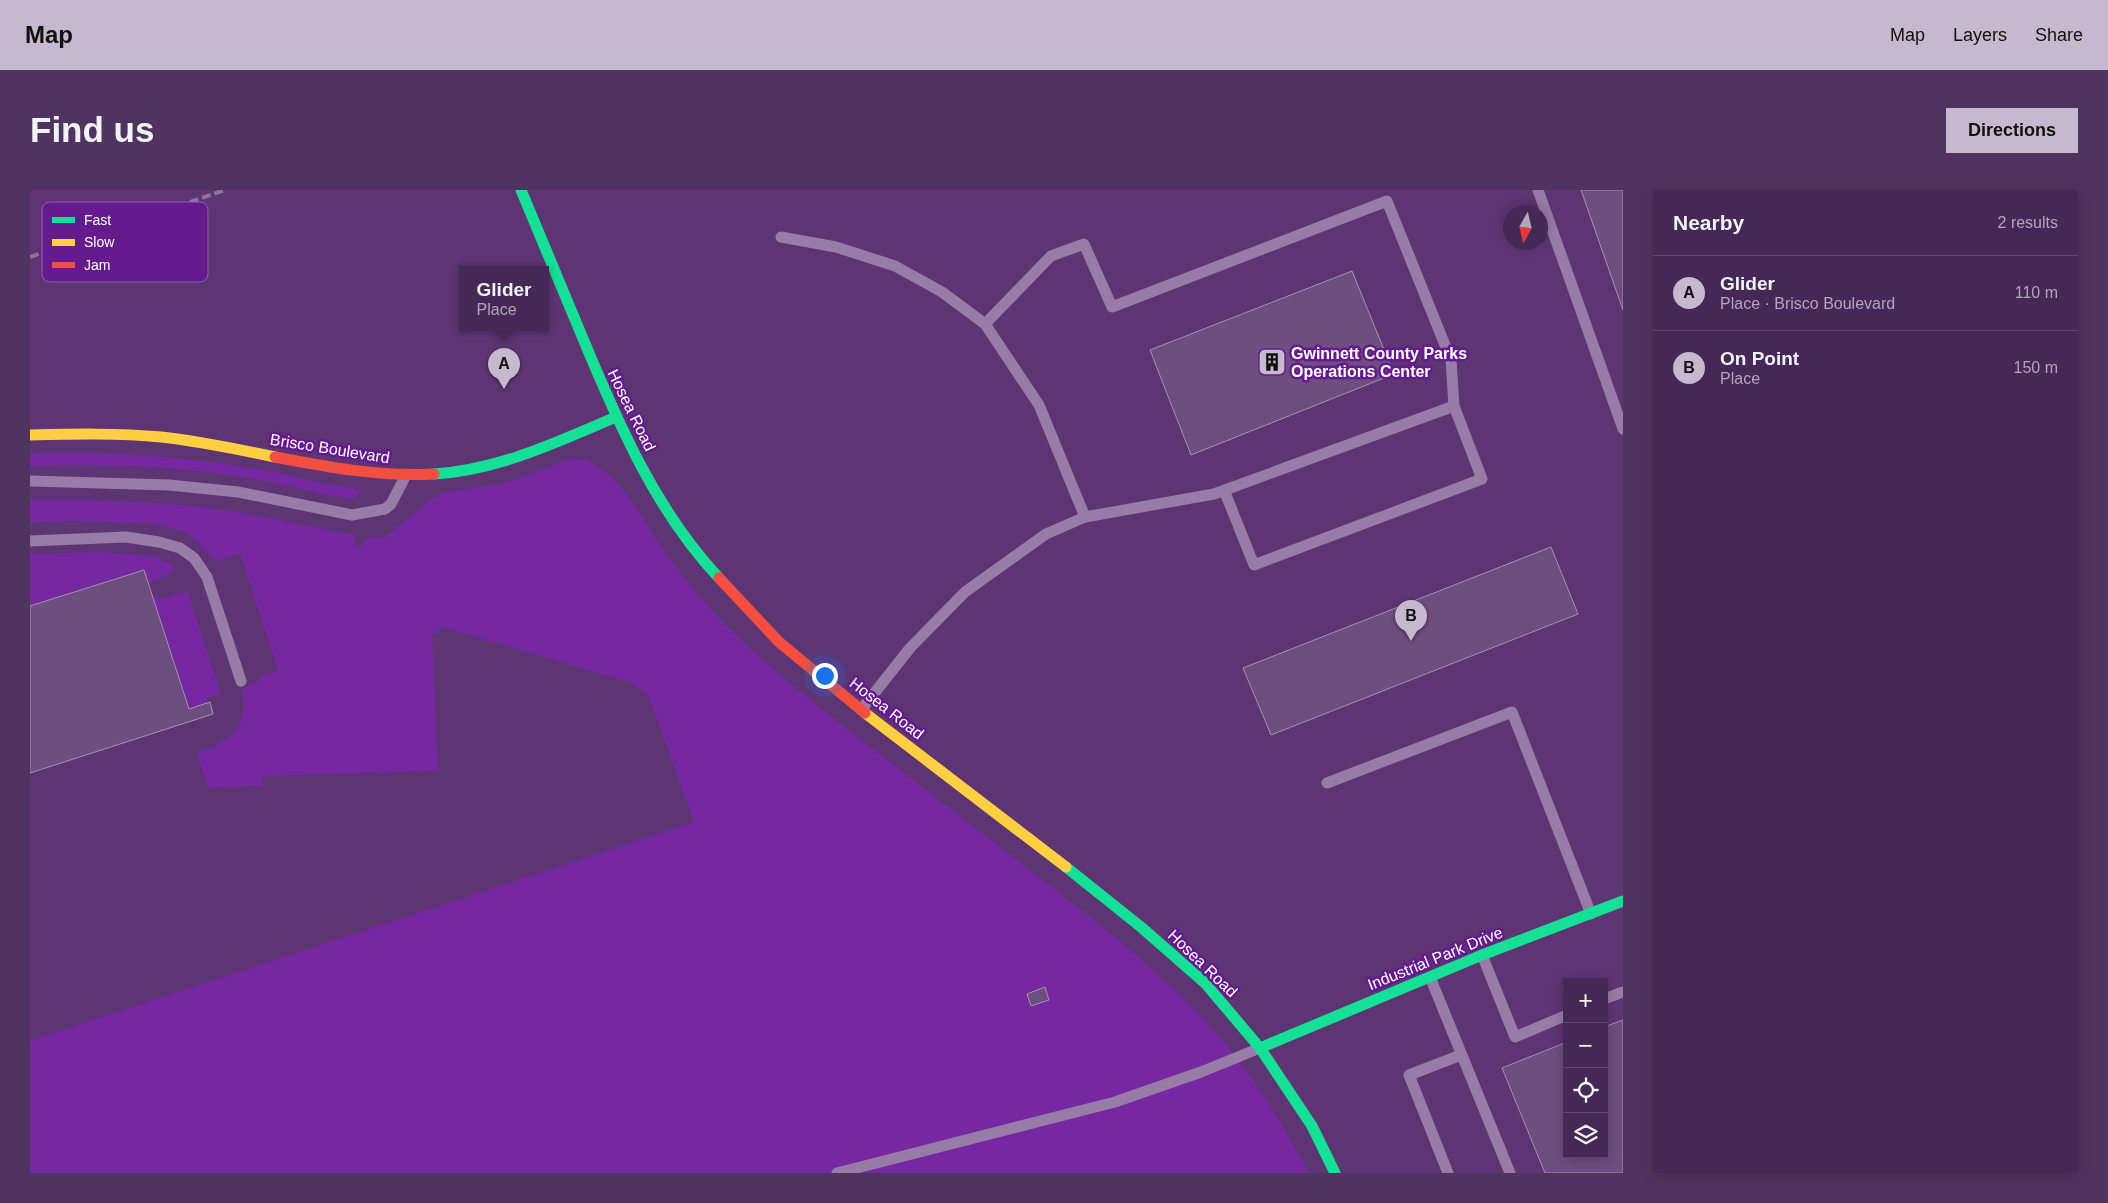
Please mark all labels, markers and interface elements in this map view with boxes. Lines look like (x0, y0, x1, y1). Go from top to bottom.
text: Map (25, 21, 73, 48)
text: Map (1890, 25, 1925, 45)
text: Layers (1953, 25, 2007, 45)
text: Share (2035, 25, 2083, 45)
button: Directions (1946, 108, 2078, 153)
text: Find us (30, 110, 154, 149)
legend (42, 202, 208, 282)
north arrow (1503, 205, 1548, 250)
text: Nearby (1673, 211, 1744, 234)
text: Fast (84, 212, 111, 228)
text: 2 results (1998, 214, 2058, 231)
text: Slow (84, 234, 115, 250)
text: Jam (84, 257, 110, 273)
popup (459, 266, 549, 331)
text: Glider (1720, 273, 1775, 294)
text: Glider (477, 279, 531, 300)
text: A (1683, 284, 1695, 301)
text: 110 m (2015, 284, 2058, 301)
text: Place · Brisco Boulevard (1720, 295, 1895, 312)
text: Place (477, 301, 517, 318)
place label: Gwinnett County Parks Operations Center (1291, 345, 1467, 380)
building icon: Gwinnett County Parks Operations Center (1257, 347, 1287, 377)
pin: A (488, 348, 520, 389)
text: On Point (1720, 348, 1799, 369)
text: B (1683, 359, 1695, 376)
text: 150 m (2014, 359, 2058, 376)
street label: Hosea Road (604, 367, 659, 454)
text: Place (1720, 370, 1760, 387)
street label: Brisco Boulevard (269, 431, 391, 466)
pin: B (1395, 600, 1427, 641)
your location (812, 663, 838, 689)
street label: Hosea Road (846, 674, 927, 742)
street label: Industrial Park Drive (1365, 924, 1505, 993)
street label: Hosea Road (1165, 926, 1241, 1000)
map controls (1563, 978, 1608, 1158)
button: + (1563, 978, 1608, 1023)
button: − (1563, 1023, 1608, 1068)
button: locate (1563, 1068, 1608, 1113)
button: layers (1563, 1113, 1608, 1158)

